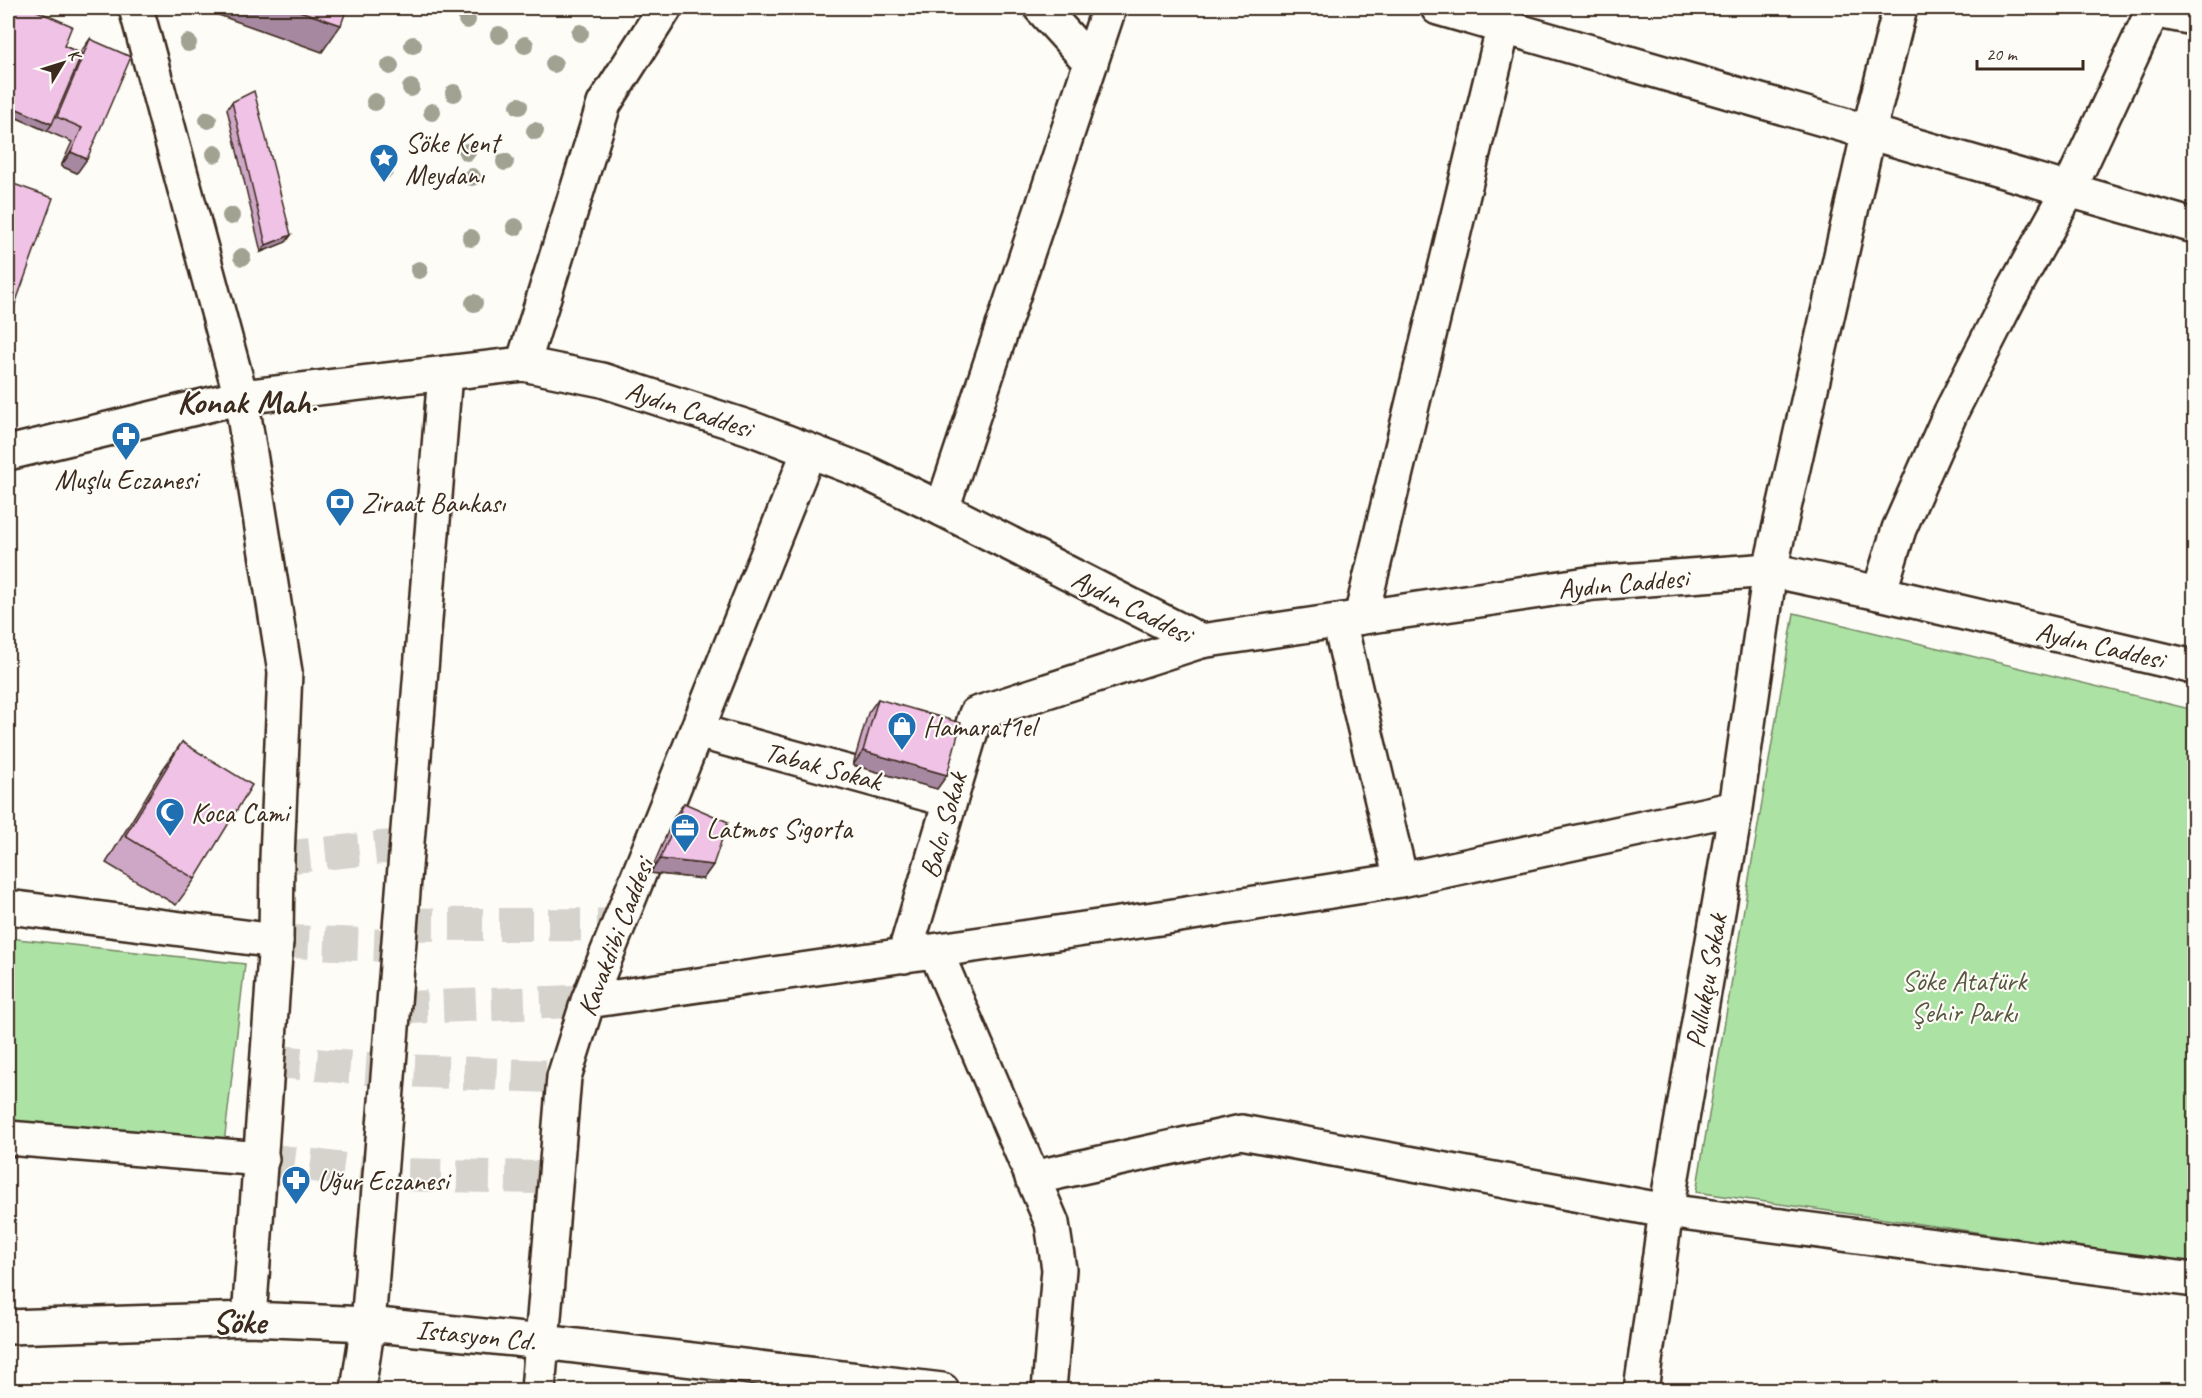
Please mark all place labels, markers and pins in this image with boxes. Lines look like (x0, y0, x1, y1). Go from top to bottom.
place label: Söke Kent Meydanı (405, 125, 503, 192)
place icon: Söke Kent Meydanı (368, 142, 400, 184)
pharmacy icon: Muşlu Eczanesi (110, 420, 142, 462)
place label: Muşlu Eczanesi (55, 462, 201, 497)
place label: Ziraat Bankası (361, 485, 507, 520)
bank icon: Ziraat Bankası (324, 486, 356, 528)
place label: Hamarat1el (923, 709, 1041, 744)
shop icon: Hamarat1el (886, 710, 918, 752)
place label: Koca Cami (191, 795, 292, 830)
mosque icon: Koca Cami (154, 796, 186, 838)
place label: Latmos Sigorta (706, 811, 854, 846)
office icon: Latmos Sigorta (669, 812, 701, 854)
place label: Uğur Eczanesi (317, 1163, 453, 1198)
pharmacy icon: Uğur Eczanesi (280, 1164, 312, 1206)

